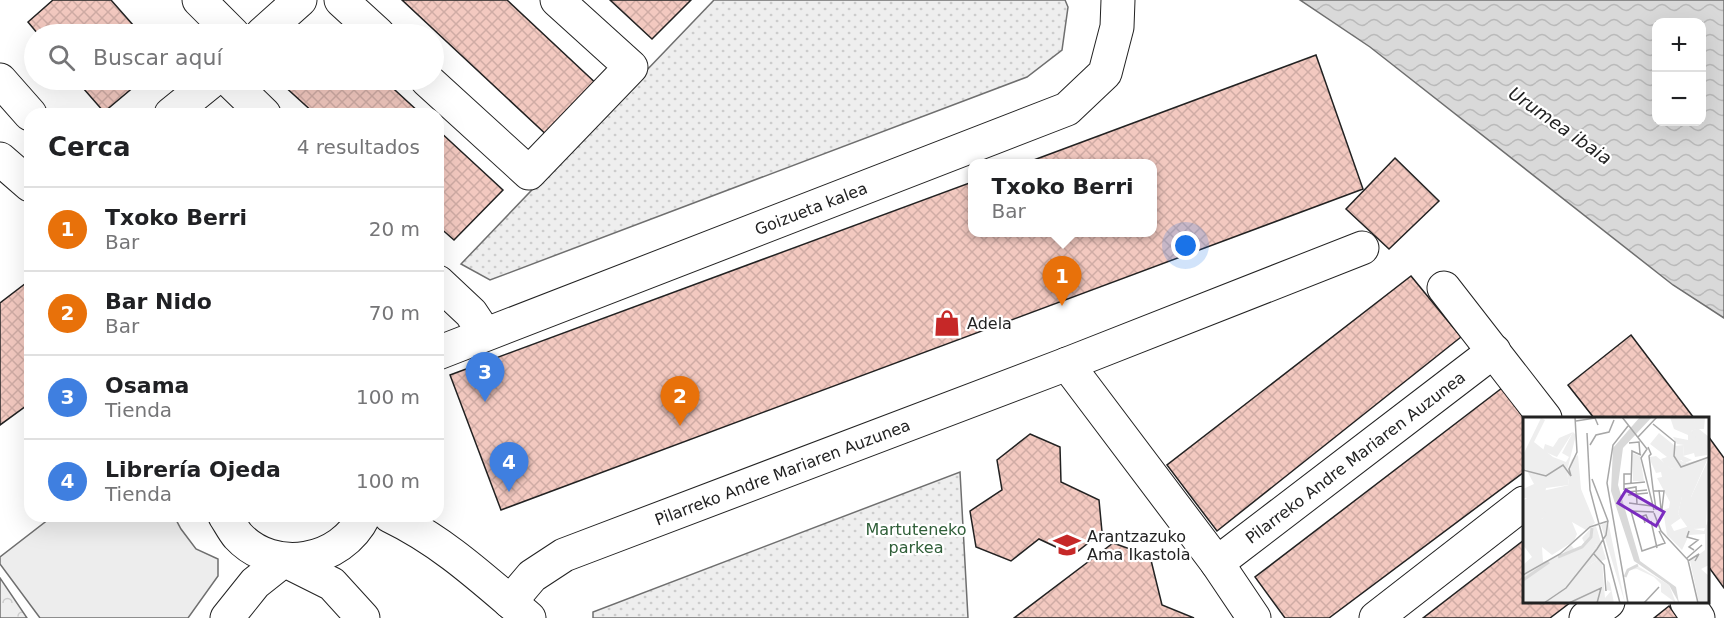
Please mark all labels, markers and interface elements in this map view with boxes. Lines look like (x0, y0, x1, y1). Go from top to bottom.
map controls (1652, 18, 1706, 126)
button: + (1652, 18, 1706, 72)
search box (24, 24, 444, 90)
icon: search (45, 41, 78, 74)
text: Buscar aquí (93, 45, 223, 70)
button: − (1652, 72, 1706, 126)
water label: Urumea ibaia (1505, 82, 1616, 169)
text: Cerca (48, 132, 131, 162)
text: 4 resultados (297, 135, 420, 159)
popup (968, 159, 1157, 237)
text: Txoko Berri (991, 174, 1134, 199)
street label: Goizueta kalea (752, 178, 870, 239)
text: Bar (991, 199, 1026, 223)
text: Txoko Berri (105, 205, 247, 230)
text: 1 (61, 217, 74, 241)
text: 20 m (369, 217, 420, 241)
text: Bar (105, 230, 139, 254)
your location (1171, 231, 1200, 260)
pin: 1 (1042, 256, 1082, 306)
text: Bar Nido (105, 289, 212, 314)
text: 2 (61, 301, 74, 325)
text: 70 m (369, 301, 420, 325)
shop icon: Adela (932, 308, 962, 338)
text: Bar (105, 314, 139, 338)
place label: Adela (967, 314, 1012, 333)
pin: 3 (466, 352, 504, 402)
street label: Pilarreko Andre Mariaren Auzunea (1242, 368, 1469, 548)
text: Osama (105, 373, 189, 398)
pin: 2 (660, 376, 700, 426)
text: 3 (61, 385, 74, 409)
text: 100 m (356, 385, 420, 409)
text: Tienda (105, 398, 172, 422)
street label: Pilarreko Andre Mariaren Auzunea (652, 415, 913, 530)
inset map (1523, 417, 1709, 603)
pin: 4 (490, 442, 528, 492)
text: Librería Ojeda (105, 457, 281, 482)
text: 4 (61, 469, 74, 493)
text: 100 m (356, 469, 420, 493)
text: Tienda (105, 482, 172, 506)
park label: Martuteneko parkea (865, 520, 967, 557)
place label: Arantzazuko Ama Ikastola (1087, 527, 1191, 564)
school or university icon: Arantzazuko Ama Ikastola (1052, 530, 1082, 560)

